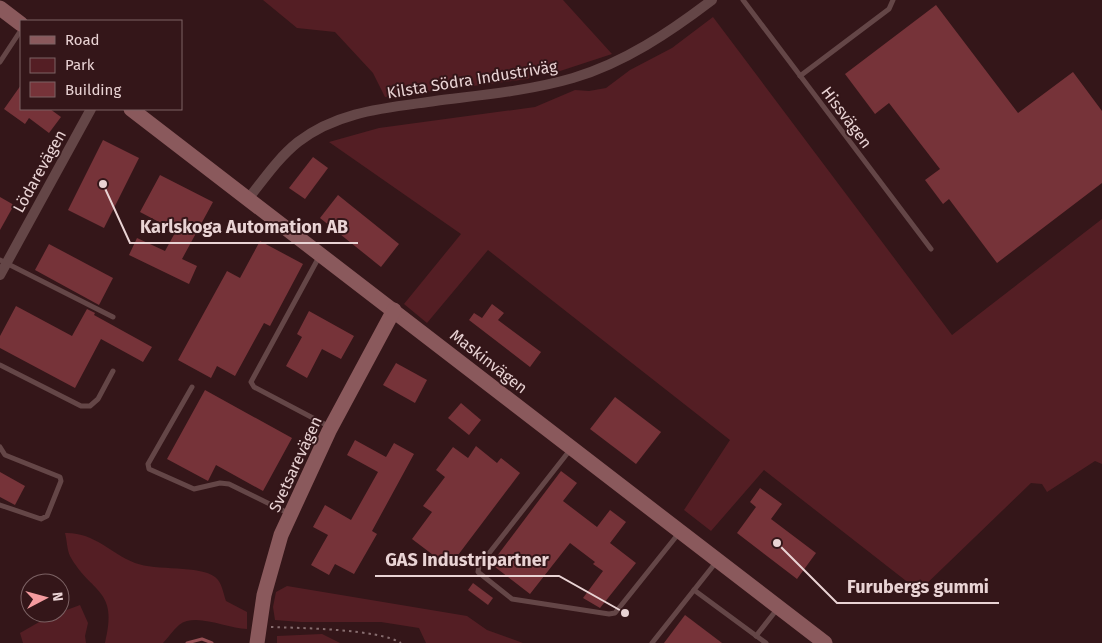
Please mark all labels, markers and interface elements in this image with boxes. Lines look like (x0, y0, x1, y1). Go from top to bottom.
legend (20, 20, 182, 110)
text: Road (65, 31, 100, 49)
text: Park (65, 56, 95, 74)
street label: Kilsta Södra Industriväg (386, 57, 559, 102)
text: Building (65, 81, 121, 99)
street label: Hissvägen (817, 83, 876, 152)
street label: Lödarevägen (9, 126, 70, 216)
callout: Karlskoga Automation AB (130, 210, 358, 243)
text: Karlskoga Automation AB (140, 216, 348, 238)
street label: Maskinvägen (446, 325, 531, 397)
street label: Svetsarevägen (265, 413, 326, 515)
callout: GAS Industripartner (375, 543, 559, 576)
text: GAS Industripartner (385, 549, 550, 571)
callout: Furubergs gummi (837, 570, 999, 603)
north arrow (20, 573, 70, 623)
text: Furubergs gummi (847, 576, 989, 598)
text: N (48, 591, 66, 602)

